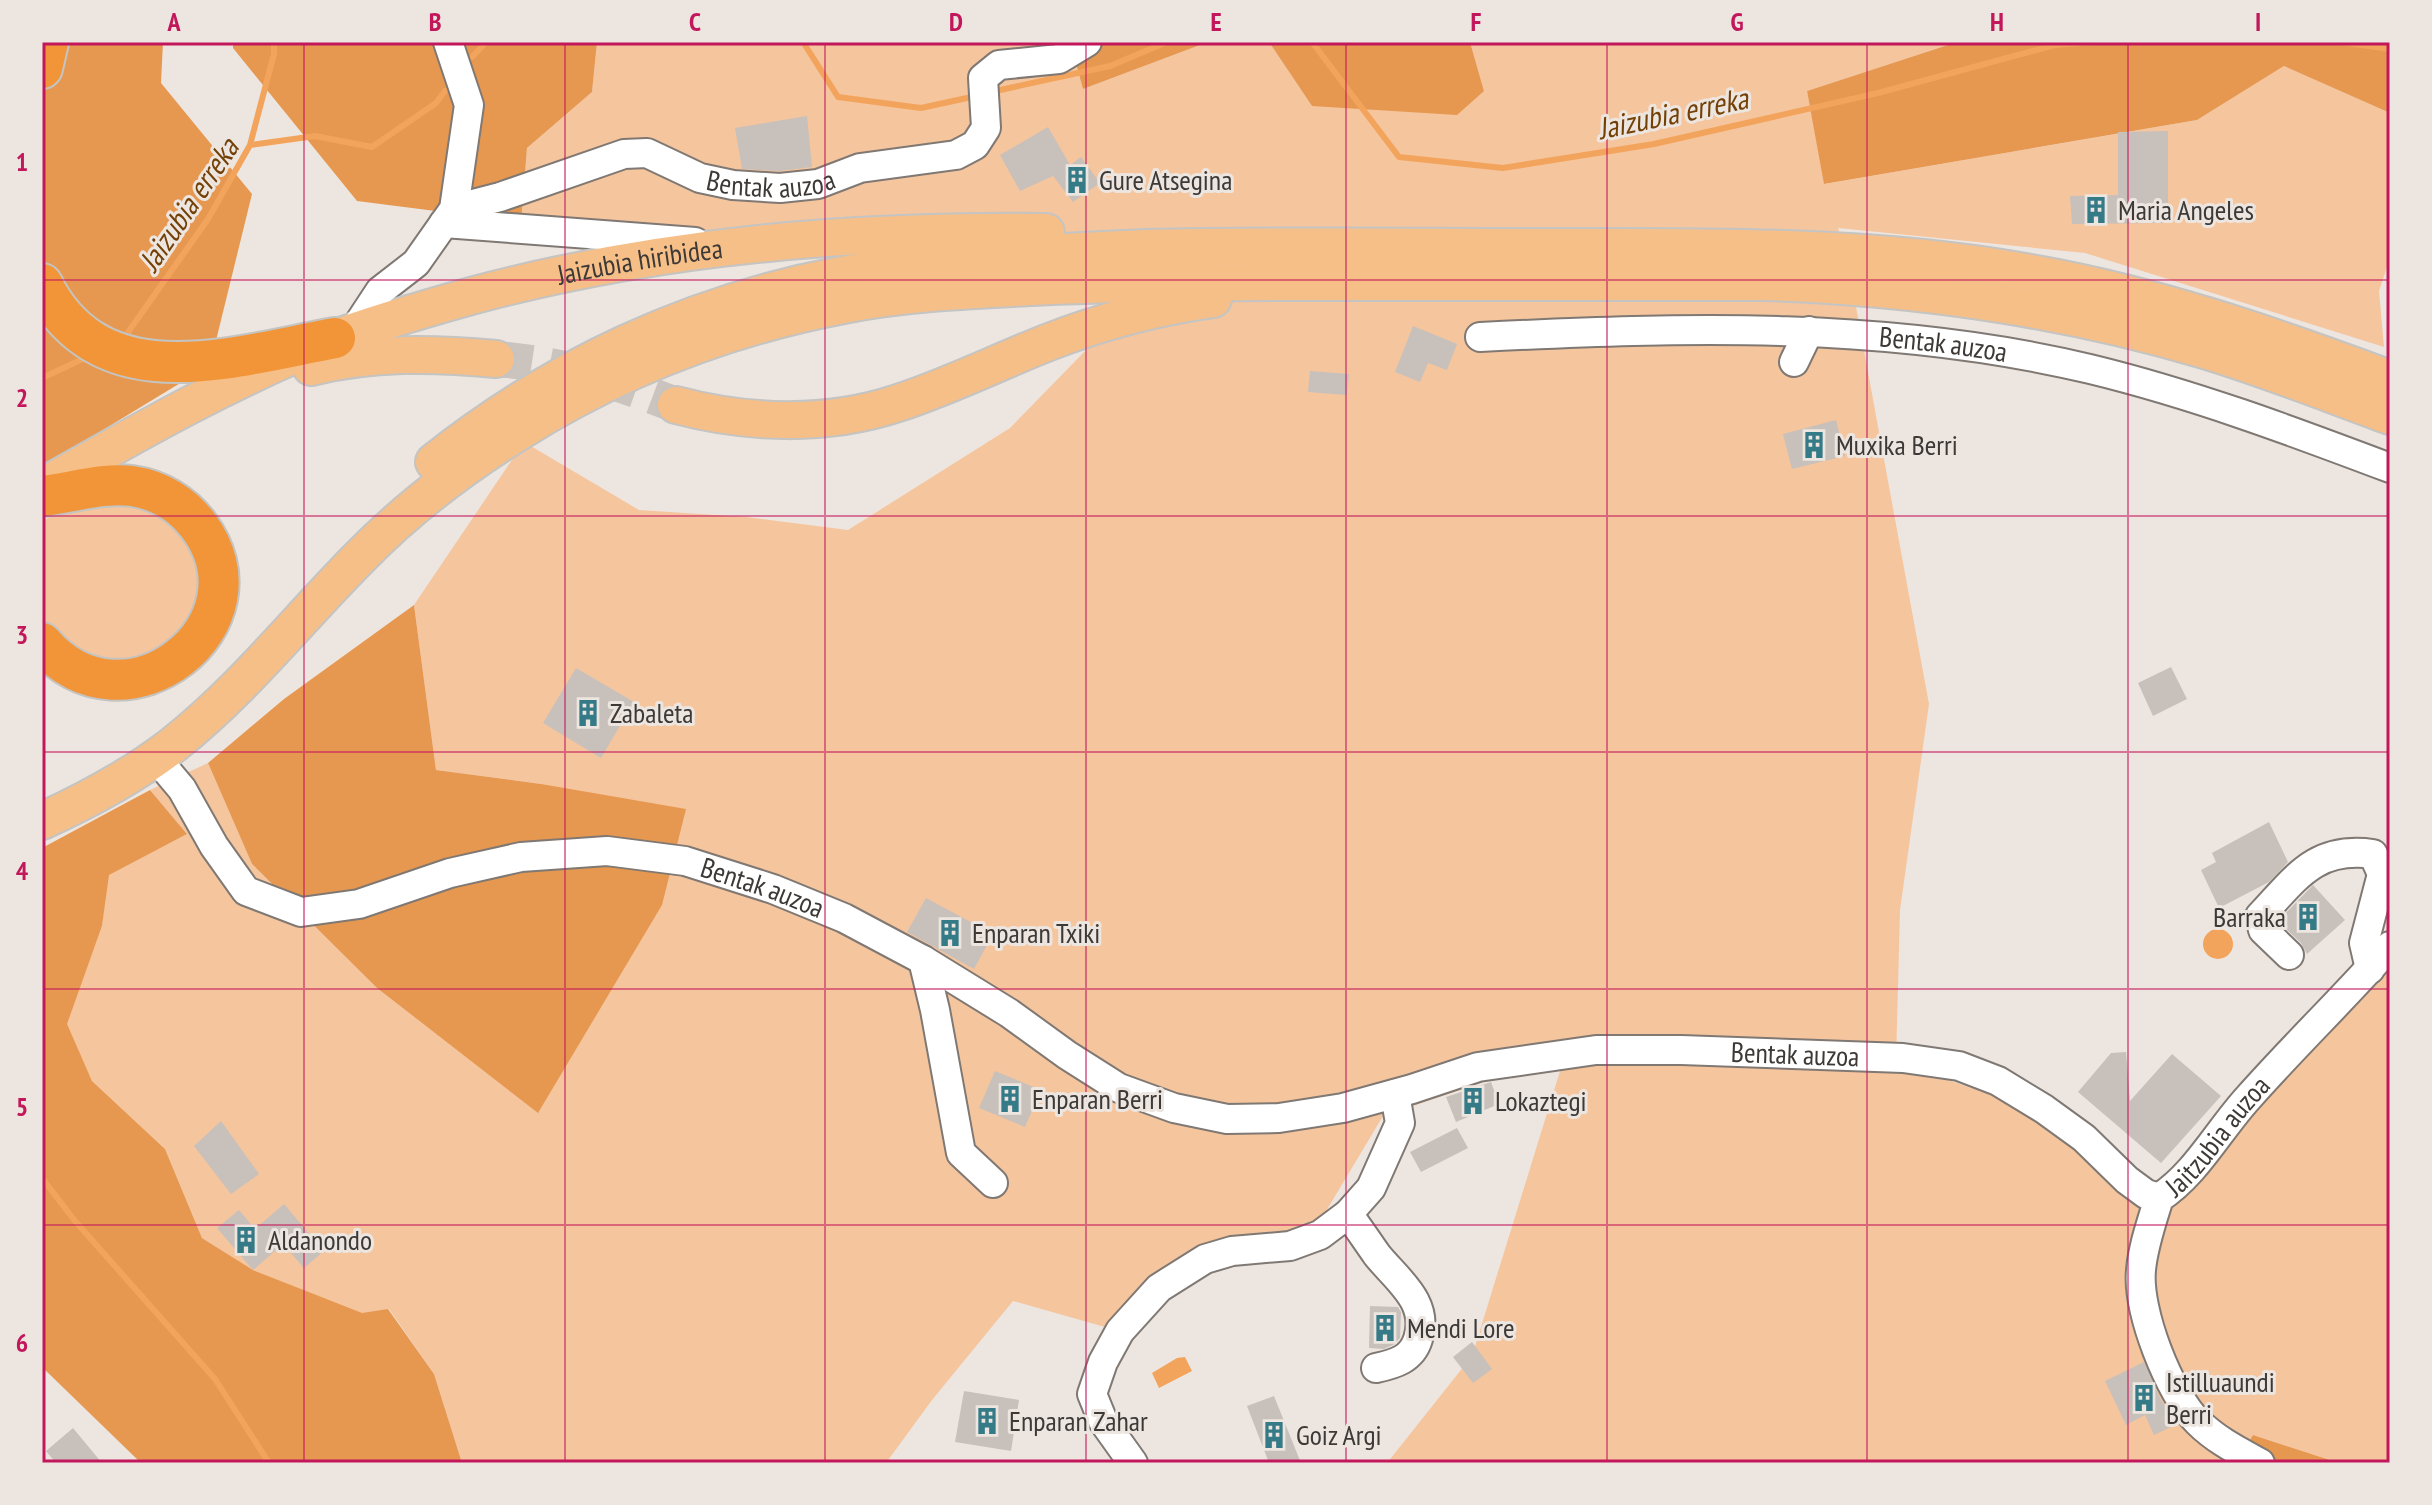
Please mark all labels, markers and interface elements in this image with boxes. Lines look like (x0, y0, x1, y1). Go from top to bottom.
text: A (166, 5, 181, 38)
text: B (429, 5, 442, 38)
text: C (689, 5, 701, 38)
text: D (949, 5, 963, 38)
text: E (1210, 5, 1222, 38)
text: F (1471, 5, 1482, 38)
text: G (1730, 5, 1744, 38)
text: H (1990, 5, 2004, 38)
text: I (2255, 5, 2261, 38)
water label: Jaizubia erreka (1593, 77, 1753, 148)
water label: Jaizubia erreka (128, 128, 248, 279)
text: 1 (16, 145, 28, 178)
street label: Bentak auzoa (703, 160, 840, 206)
place label: Gure Atsegina (1099, 161, 1232, 198)
building icon: Gure Atsegina (1062, 165, 1092, 195)
place label: Maria Angeles (2118, 191, 2254, 228)
building icon: Maria Angeles (2081, 195, 2111, 225)
street label: Jaizubia hiribidea (553, 229, 725, 293)
street label: Bentak auzoa (1878, 317, 2010, 370)
text: 2 (16, 381, 28, 414)
place label: Muxika Berri (1836, 426, 1958, 463)
building icon: Muxika Berri (1799, 430, 1829, 460)
text: 3 (16, 618, 28, 651)
place label: Zabaleta (610, 694, 693, 731)
building icon: Zabaleta (573, 698, 603, 728)
street label: Bentak auzoa (696, 848, 830, 926)
text: 4 (16, 854, 29, 887)
place label: Barraka (2213, 898, 2286, 935)
building icon: Barraka (2293, 902, 2323, 932)
place label: Enparan Txiki (972, 914, 1100, 951)
building icon: Enparan Txiki (935, 918, 965, 948)
street label: Bentak auzoa (1730, 1033, 1860, 1074)
street label: Jaitzubia auzoa (2156, 1067, 2277, 1205)
place label: Enparan Berri (1032, 1080, 1163, 1117)
place label: Lokaztegi (1495, 1082, 1587, 1119)
building icon: Enparan Berri (995, 1084, 1025, 1114)
building icon: Lokaztegi (1458, 1086, 1488, 1116)
text: 5 (16, 1090, 28, 1123)
place label: Aldanondo (268, 1221, 372, 1258)
building icon: Aldanondo (231, 1225, 261, 1255)
place label: Mendi Lore (1407, 1309, 1515, 1346)
building icon: Mendi Lore (1370, 1313, 1400, 1343)
text: 6 (16, 1326, 28, 1359)
place label: Istilluaundi Berri (2166, 1363, 2275, 1432)
building icon: Istilluaundi Berri (2129, 1383, 2159, 1413)
place label: Enparan Zahar (1009, 1402, 1148, 1439)
building icon: Enparan Zahar (972, 1406, 1002, 1436)
place label: Goiz Argi (1296, 1416, 1382, 1453)
building icon: Goiz Argi (1259, 1420, 1289, 1450)

